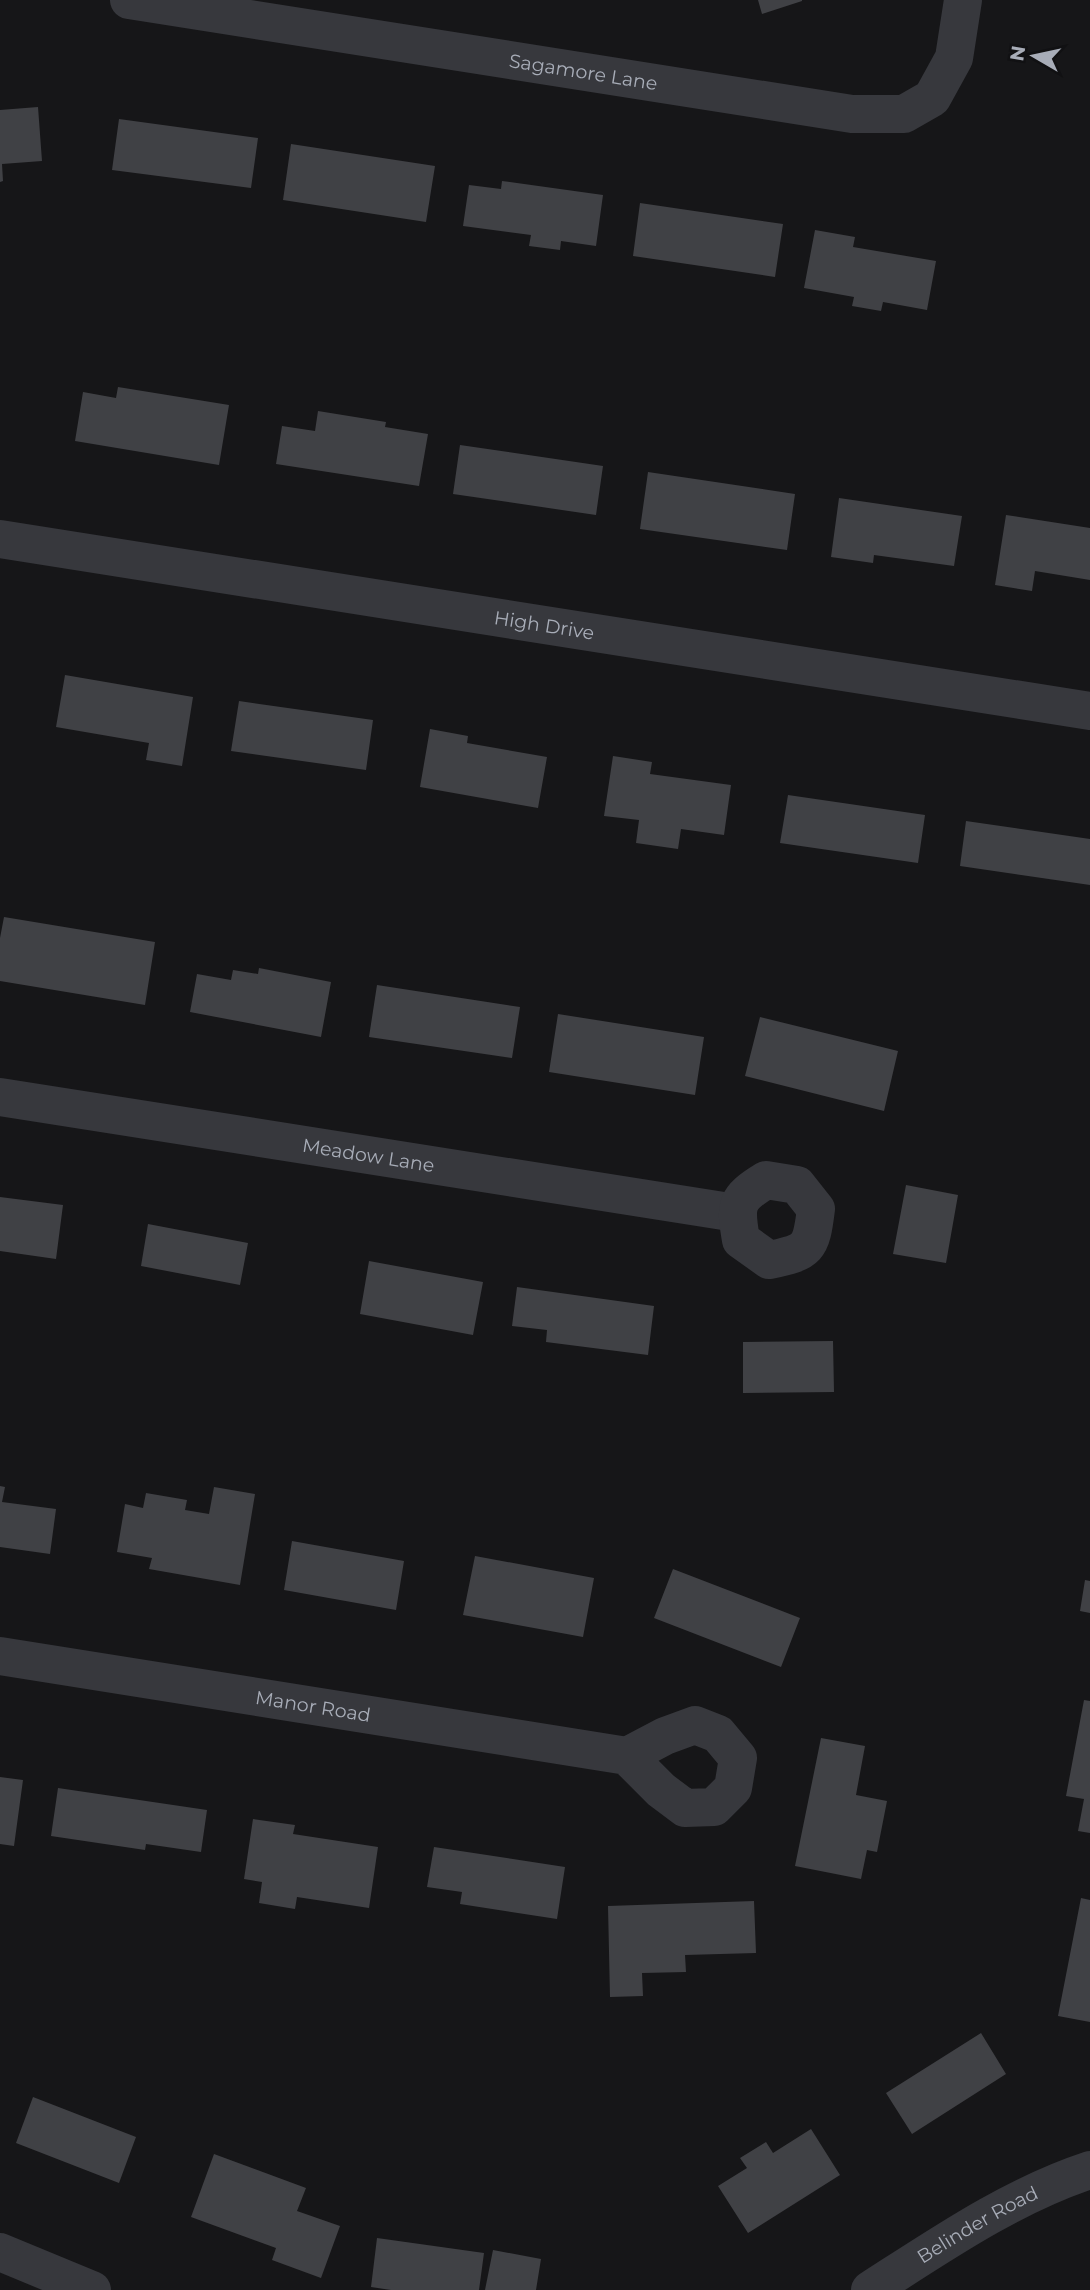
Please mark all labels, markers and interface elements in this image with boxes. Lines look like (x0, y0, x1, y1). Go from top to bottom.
north arrow (999, 21, 1069, 91)
text: N (1005, 44, 1030, 63)
street label: Sagamore Lane (508, 49, 659, 95)
street label: High Drive (492, 606, 596, 645)
street label: Meadow Lane (301, 1134, 436, 1177)
street label: Manor Road (254, 1686, 372, 1727)
street label: Belinder Road (913, 2181, 1042, 2269)

